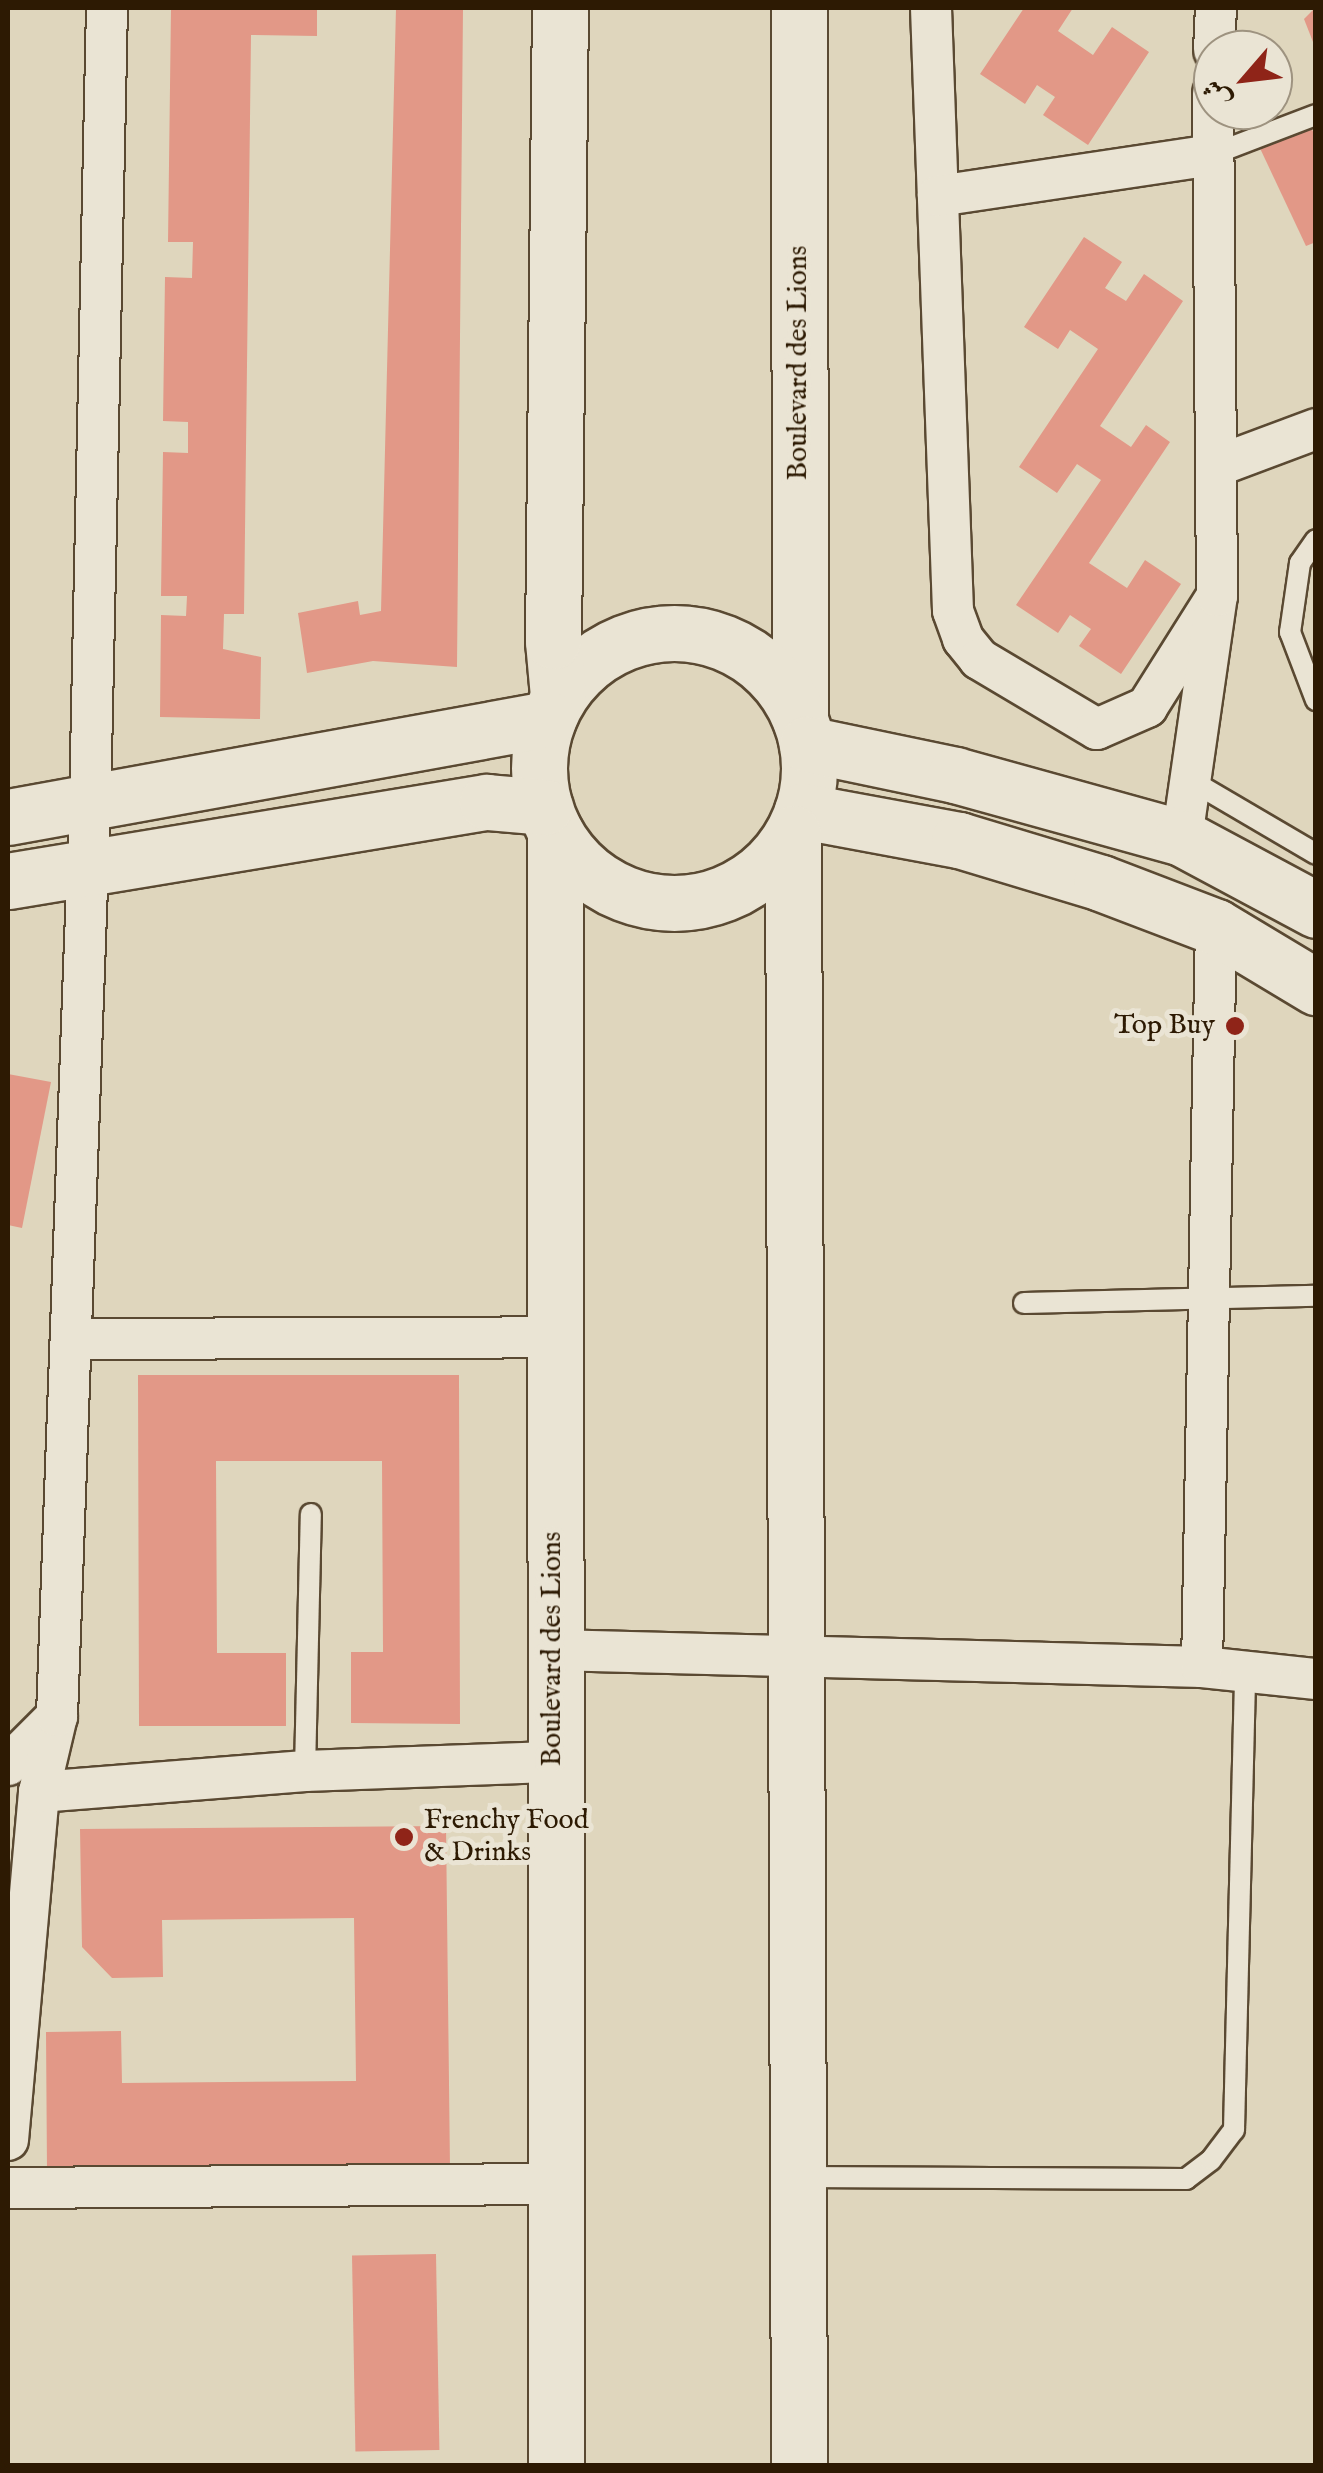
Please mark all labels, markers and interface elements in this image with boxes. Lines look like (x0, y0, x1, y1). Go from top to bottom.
north arrow (1193, 30, 1293, 130)
text: ش (1196, 73, 1240, 114)
street label: Boulevard des Lions (782, 246, 816, 480)
place label: Top Buy (1114, 1009, 1215, 1043)
marker: Top Buy (1224, 1015, 1246, 1037)
street label: Boulevard des Lions (536, 1532, 570, 1766)
place label: Frenchy Food & Drinks (424, 1804, 589, 1870)
marker: Frenchy Food & Drinks (393, 1826, 415, 1848)

